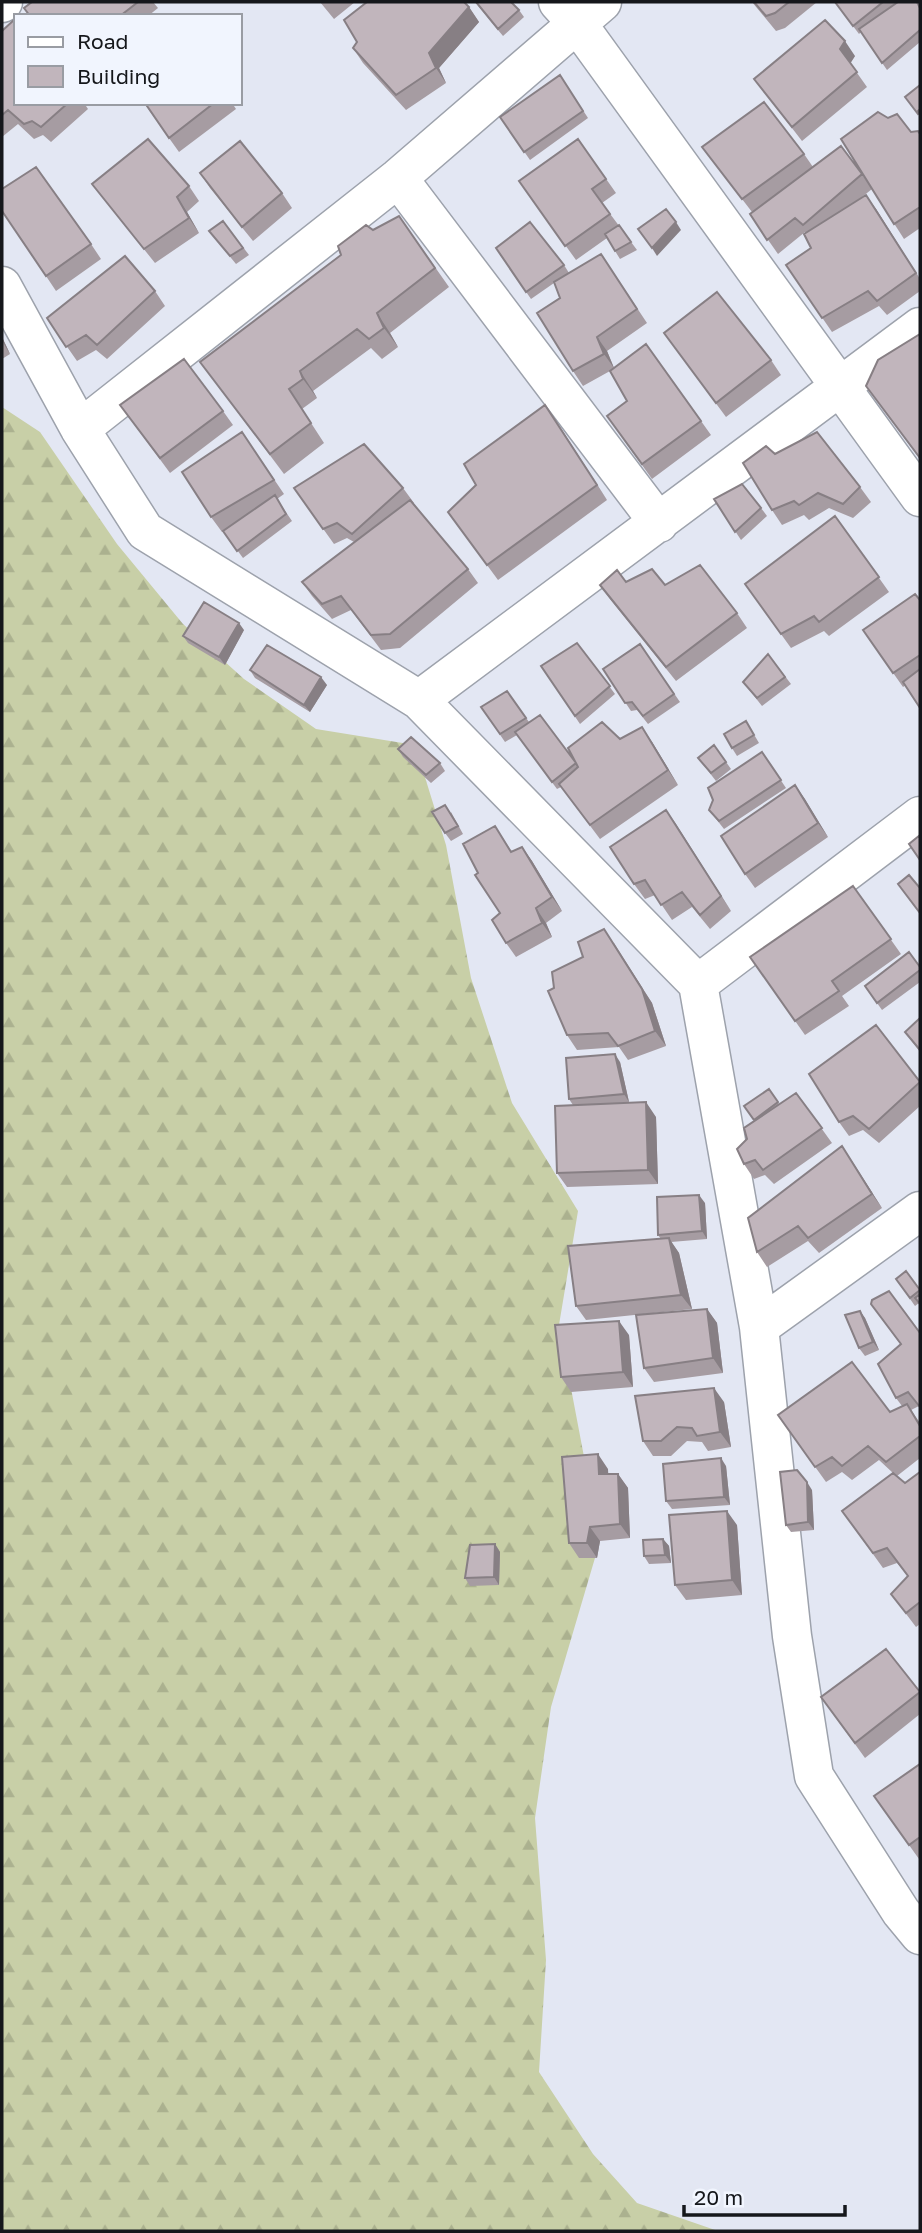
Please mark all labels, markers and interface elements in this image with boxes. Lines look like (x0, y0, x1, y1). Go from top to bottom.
legend (14, 14, 242, 105)
text: Road (77, 28, 128, 54)
text: Building (77, 63, 160, 89)
scale bar (684, 2174, 845, 2218)
text: 20 m (694, 2184, 743, 2210)

